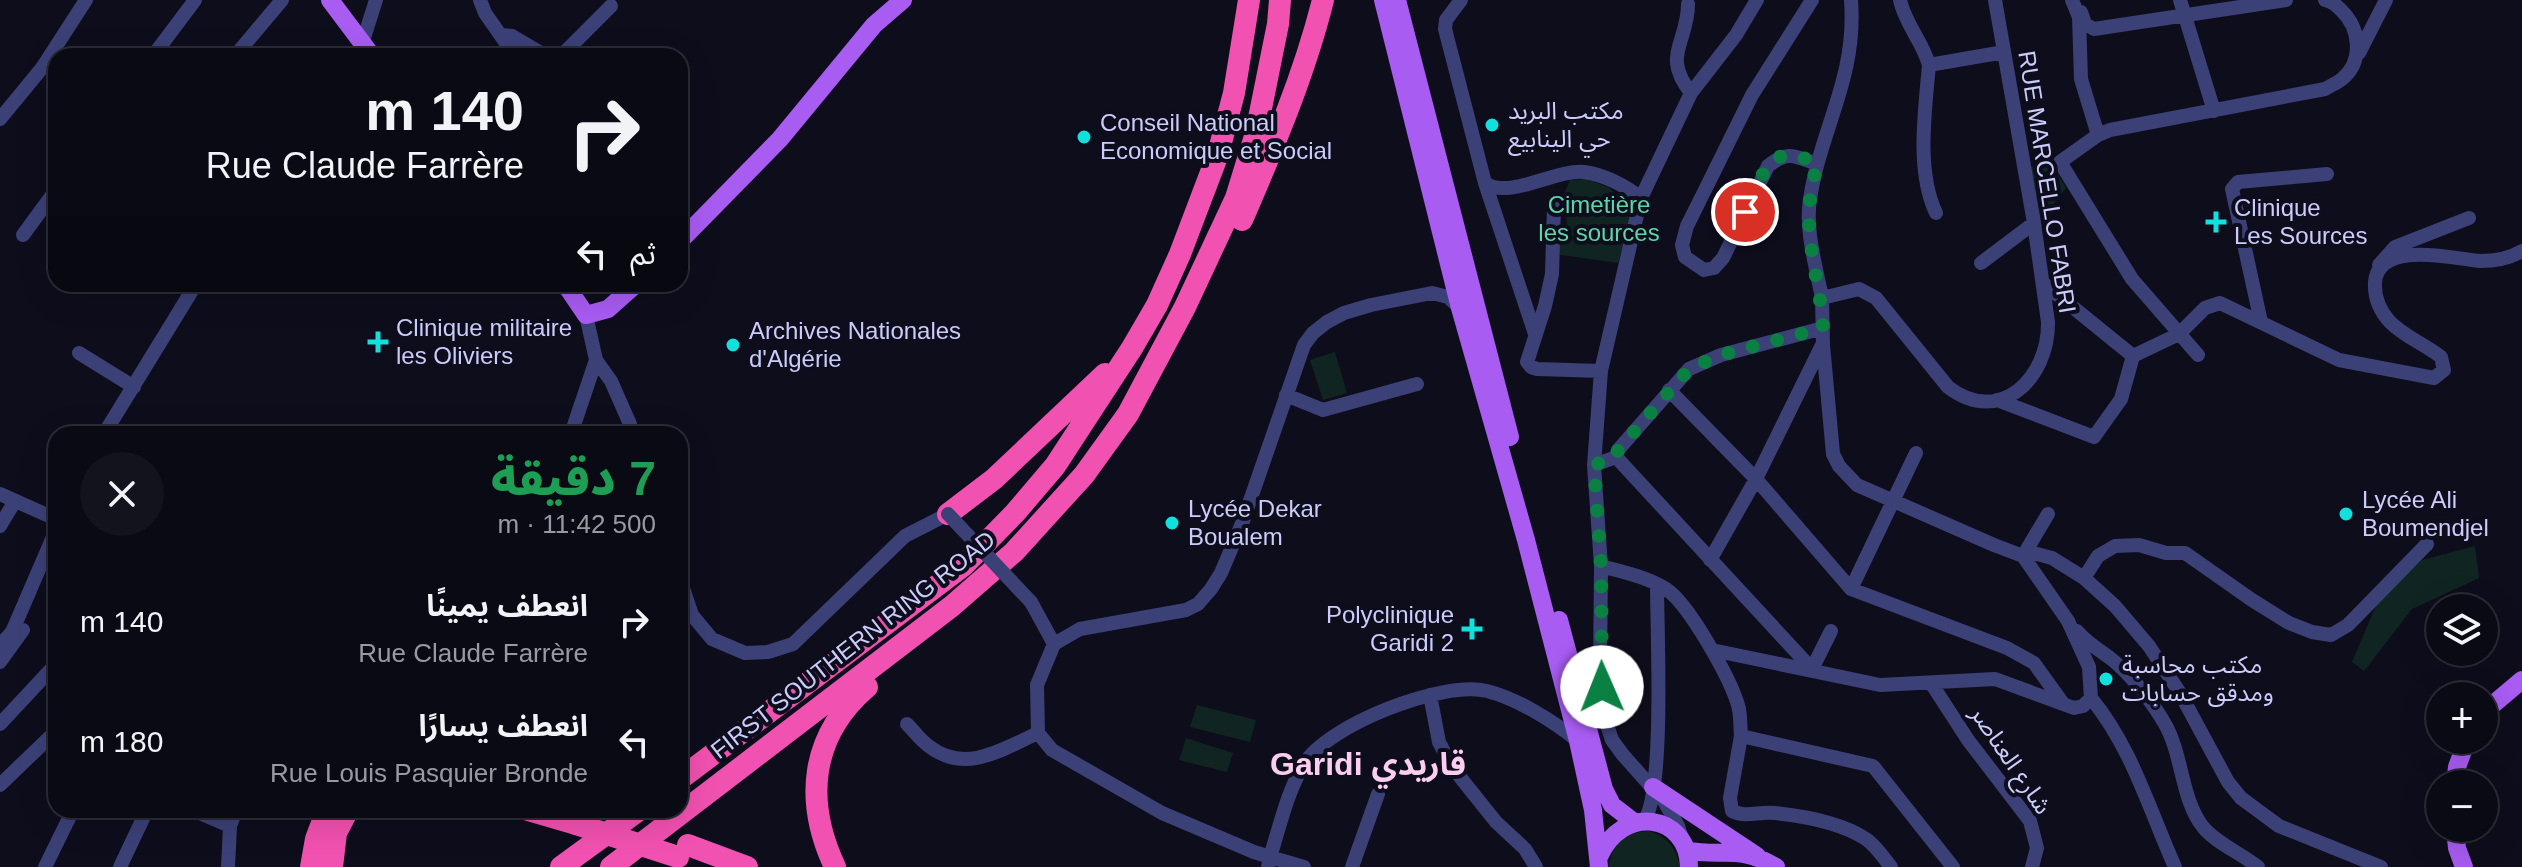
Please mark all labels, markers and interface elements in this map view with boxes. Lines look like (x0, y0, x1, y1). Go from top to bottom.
street label: RUE MARCELLO FABRI (2013, 49, 2082, 315)
text: 140 m (365, 79, 524, 142)
icon: right (552, 80, 656, 184)
place label: مكتب البريد حي الينابيع (1508, 97, 1624, 158)
place label: Conseil National Economique et Social (1100, 109, 1332, 164)
marker: مكتب البريد حي الينابيع (1483, 116, 1501, 134)
marker: Conseil National Economique et Social (1075, 128, 1093, 146)
text: Rue Claude Farrère (206, 145, 524, 186)
pin (1711, 178, 1779, 246)
icon: arrive (1723, 190, 1767, 234)
park label: Cimetière les sources (1538, 191, 1660, 246)
place label: Clinique Les Sources (2234, 194, 2367, 249)
marker: Clinique Les Sources (2205, 211, 2227, 233)
icon: left (570, 232, 614, 276)
text: ثم (630, 237, 656, 270)
place label: Clinique militaire les Oliviers (396, 314, 572, 369)
place label: Archives Nationales d'Algérie (749, 317, 961, 372)
marker: Clinique militaire les Oliviers (367, 331, 389, 353)
marker: Archives Nationales d'Algérie (724, 336, 742, 354)
button: close (80, 452, 164, 536)
text: 7 دقيقة (491, 452, 656, 505)
place label: Lycée Ali Boumendjel (2362, 486, 2489, 541)
place label: Lycée Dekar Boualem (1188, 495, 1322, 550)
marker: Lycée Ali Boumendjel (2337, 505, 2355, 523)
text: 500 m · 11:42 (497, 509, 656, 539)
marker: Lycée Dekar Boualem (1163, 514, 1181, 532)
street label: FIRST SOUTHERN RING ROAD (705, 525, 1000, 764)
text: انعطف يمينًا (426, 589, 588, 622)
map controls (2426, 594, 2498, 842)
button: layers (2426, 594, 2498, 666)
icon: right (612, 600, 656, 644)
place label: Polyclinique Garidi 2 (1326, 601, 1454, 656)
text: 140 m (80, 605, 163, 638)
marker: Polyclinique Garidi 2 (1461, 618, 1483, 640)
text: Rue Claude Farrère (358, 638, 588, 668)
position arrow (1560, 645, 1644, 729)
place label: مكتب محاسبة ومدقق حسابات (2122, 651, 2274, 708)
marker: مكتب محاسبة ومدقق حسابات (2097, 670, 2115, 688)
button: + (2426, 682, 2498, 754)
street label: شارع العناصر (1962, 700, 2057, 821)
text: انعطف يسارًا (419, 709, 588, 742)
icon: left (612, 720, 656, 764)
text: 180 m (80, 725, 163, 758)
district label: Garidi قاريدي (1270, 746, 1466, 789)
text: Rue Louis Pasquier Bronde (270, 758, 588, 788)
button: − (2426, 770, 2498, 842)

